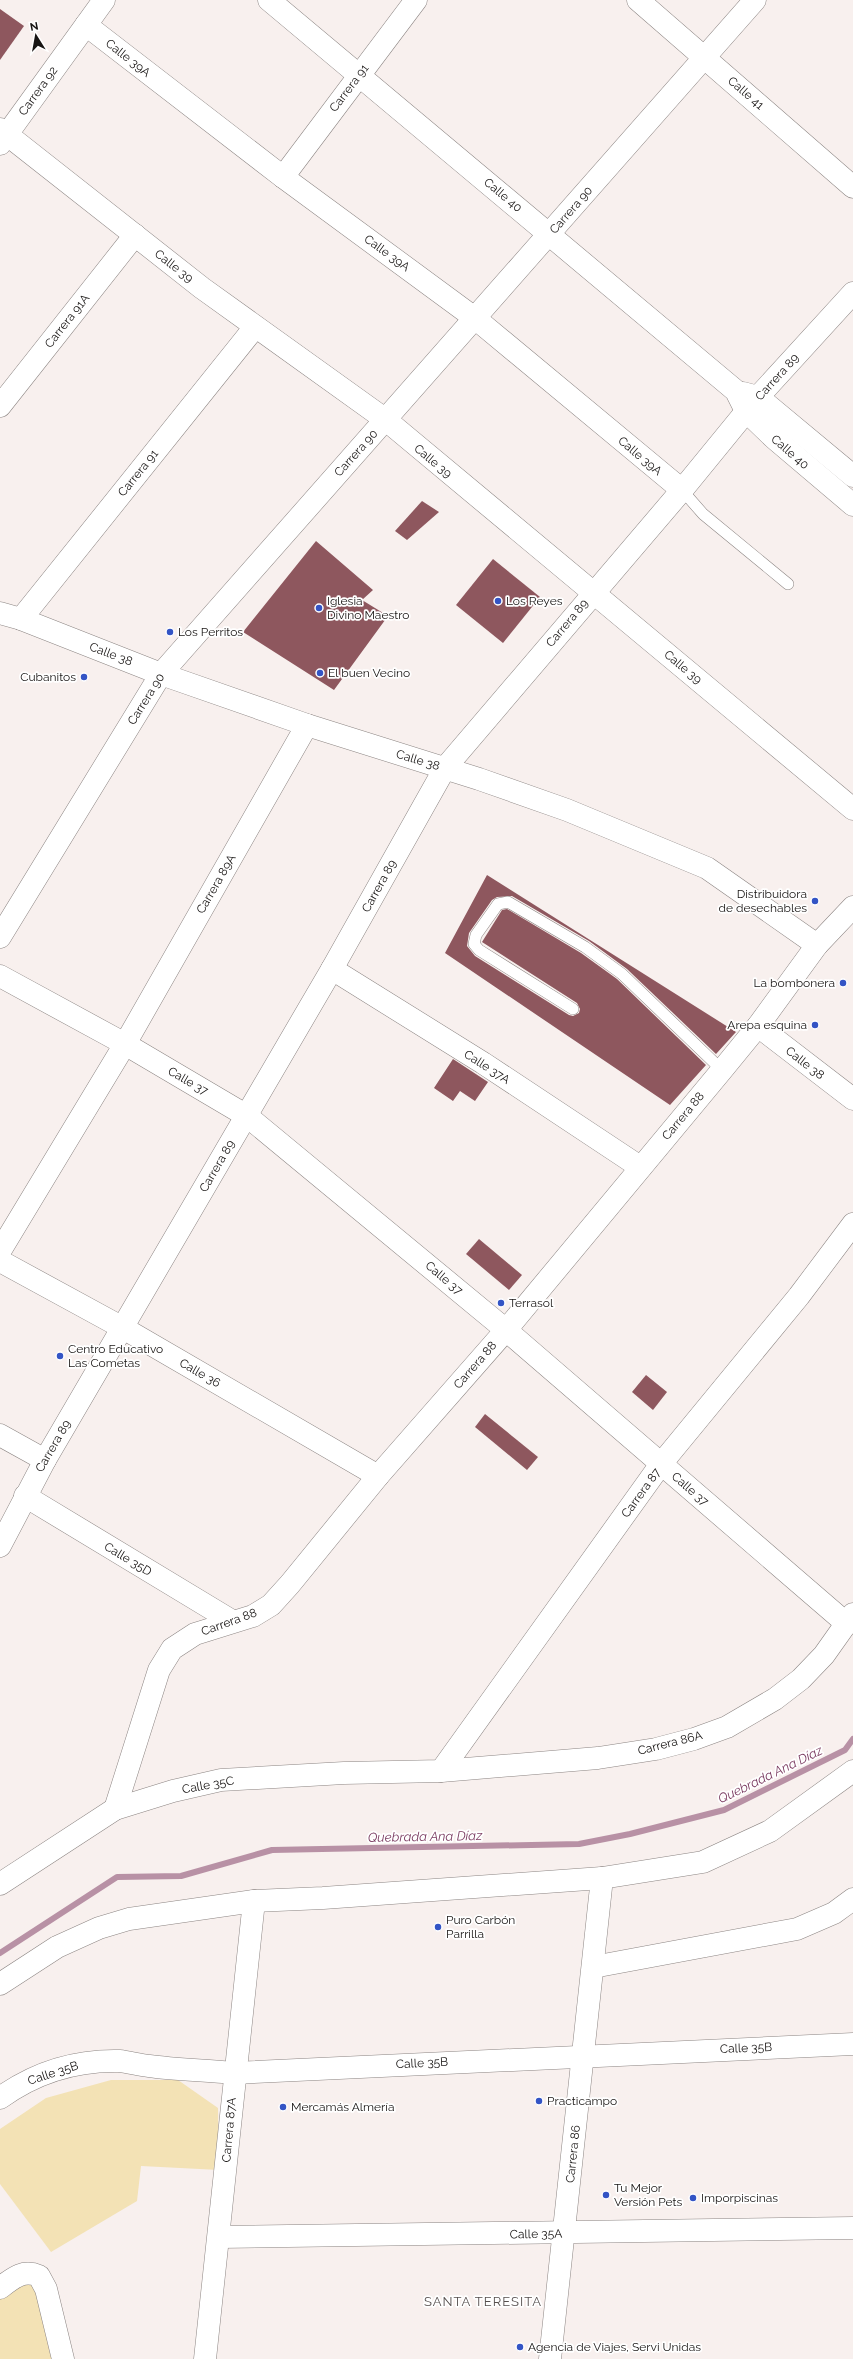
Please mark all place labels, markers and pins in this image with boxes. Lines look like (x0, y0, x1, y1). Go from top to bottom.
place label: Iglesia Divino Maestro (327, 594, 409, 622)
place label: Los Reyes (506, 594, 563, 608)
marker: Los Reyes (493, 596, 503, 606)
marker: Iglesia Divino Maestro (314, 603, 324, 613)
place label: Los Perritos (178, 625, 243, 639)
marker: Los Perritos (165, 627, 175, 637)
place label: El buen Vecino (328, 666, 410, 680)
marker: El buen Vecino (315, 668, 325, 678)
place label: Cubanitos (20, 670, 76, 684)
marker: Cubanitos (79, 672, 89, 682)
place label: Distribuidora de desechables (718, 887, 807, 915)
marker: Distribuidora de desechables (810, 896, 820, 906)
place label: La bombonera (754, 976, 835, 990)
marker: La bombonera (838, 978, 848, 988)
place label: Arepa esquina (727, 1018, 807, 1032)
marker: Arepa esquina (810, 1020, 820, 1030)
place label: Terrasol (509, 1296, 554, 1310)
marker: Terrasol (496, 1298, 506, 1308)
place label: Centro Educativo Las Cometas (68, 1342, 163, 1370)
marker: Centro Educativo Las Cometas (55, 1351, 65, 1361)
place label: Puro Carbón Parrilla (446, 1913, 515, 1941)
marker: Puro Carbón Parrilla (433, 1922, 443, 1932)
place label: Practicampo (547, 2094, 617, 2108)
marker: Practicampo (534, 2096, 544, 2106)
place label: Mercamás Almería (291, 2100, 394, 2114)
marker: Mercamás Almería (278, 2102, 288, 2112)
place label: Tu Mejor Versión Pets (614, 2181, 683, 2209)
marker: Tu Mejor Versión Pets (601, 2190, 611, 2200)
place label: Imporpiscinas (701, 2191, 778, 2205)
marker: Imporpiscinas (688, 2193, 698, 2203)
place label: Agencia de Viajes, Servi Unidas (528, 2340, 701, 2354)
marker: Agencia de Viajes, Servi Unidas (515, 2342, 525, 2352)

